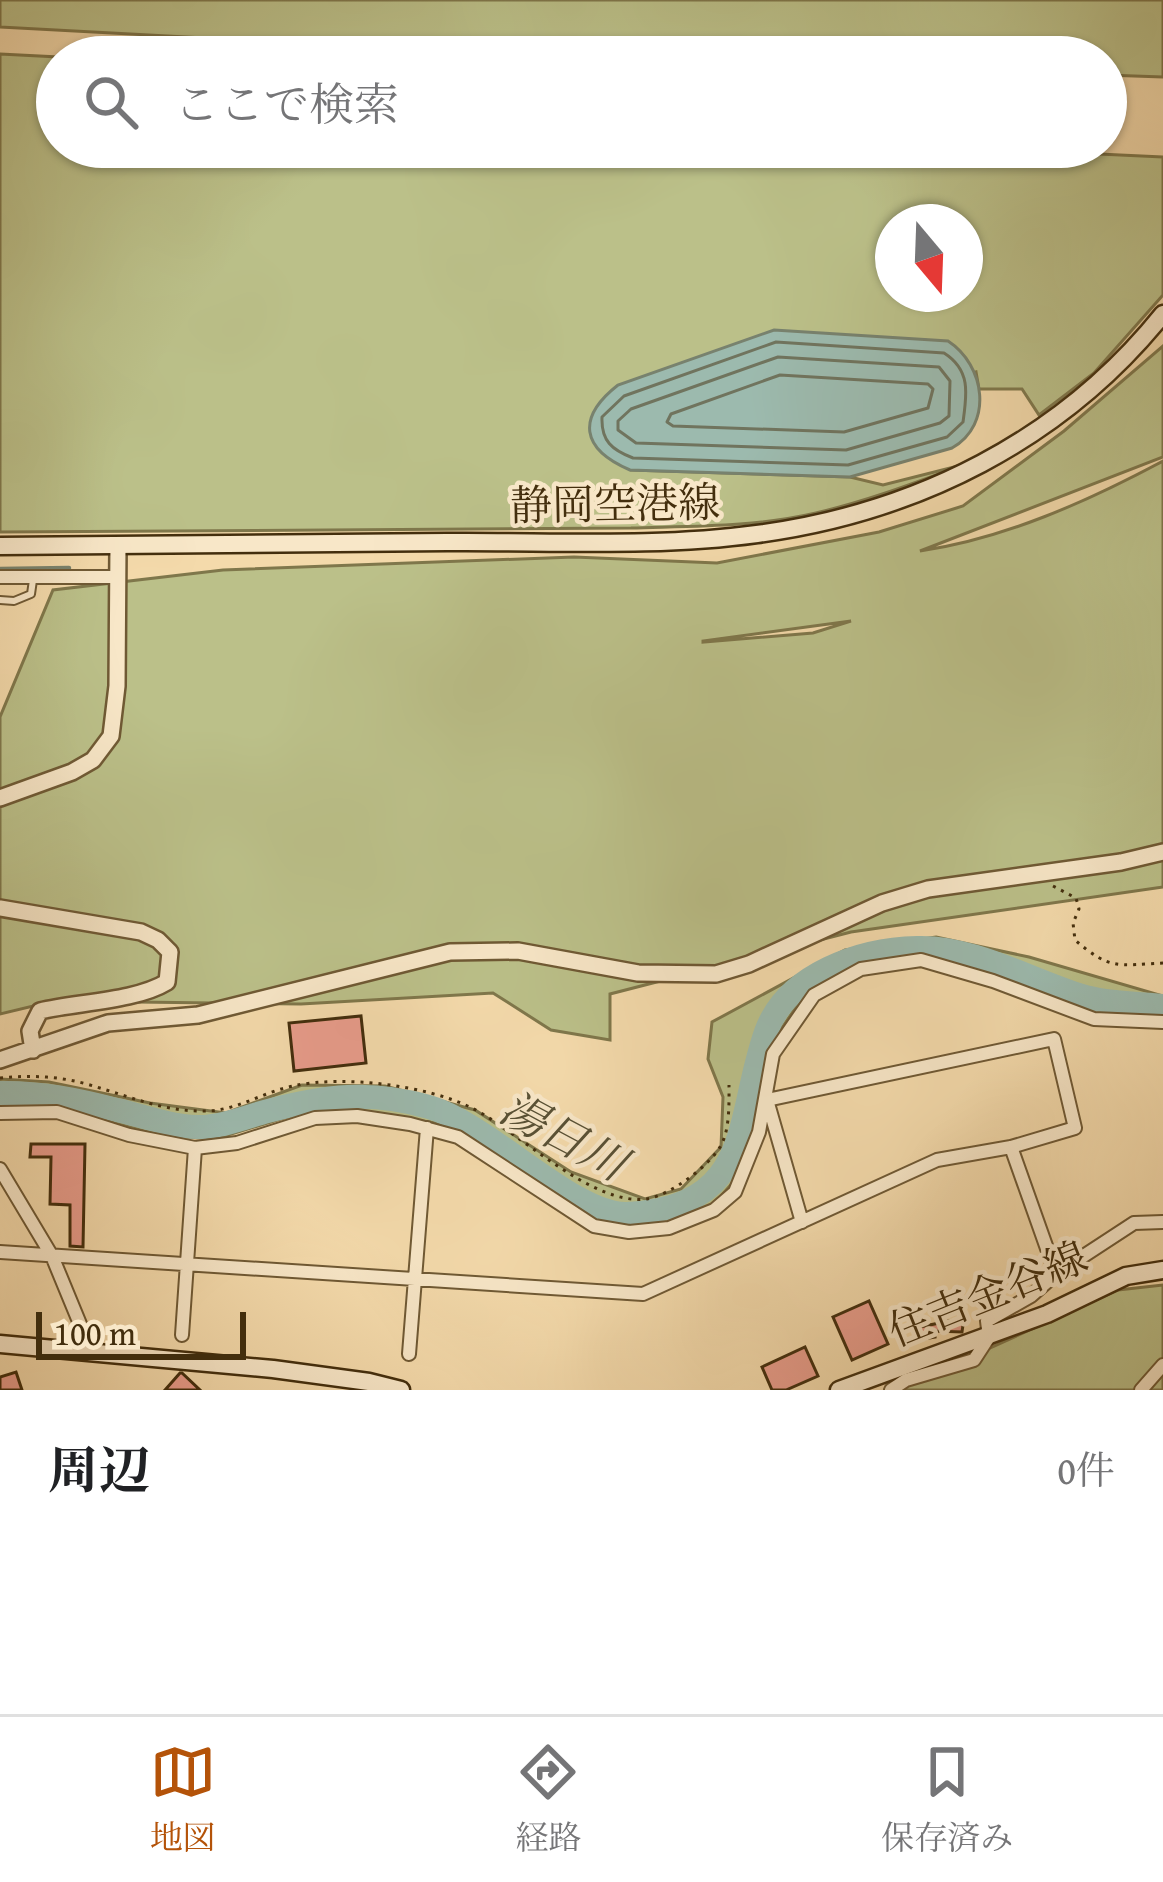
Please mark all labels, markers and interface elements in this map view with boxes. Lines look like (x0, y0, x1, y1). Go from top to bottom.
search box (36, 36, 1127, 168)
icon: search (78, 69, 144, 135)
text: ここで検索 (174, 71, 399, 136)
north arrow (875, 204, 983, 312)
street label: 静岡空港線 (509, 471, 721, 535)
water label: 湯日川 (489, 1075, 643, 1198)
street label: 住吉金谷線 (878, 1225, 1096, 1361)
scale bar (36, 1306, 246, 1359)
text: 100 m (54, 1309, 136, 1357)
text: 周辺 (48, 1432, 150, 1507)
text: 0件 (1057, 1441, 1115, 1498)
tab: 地図 (150, 1739, 216, 1861)
tab: 経路 (515, 1739, 581, 1861)
tab: 保存済み (881, 1739, 1013, 1861)

